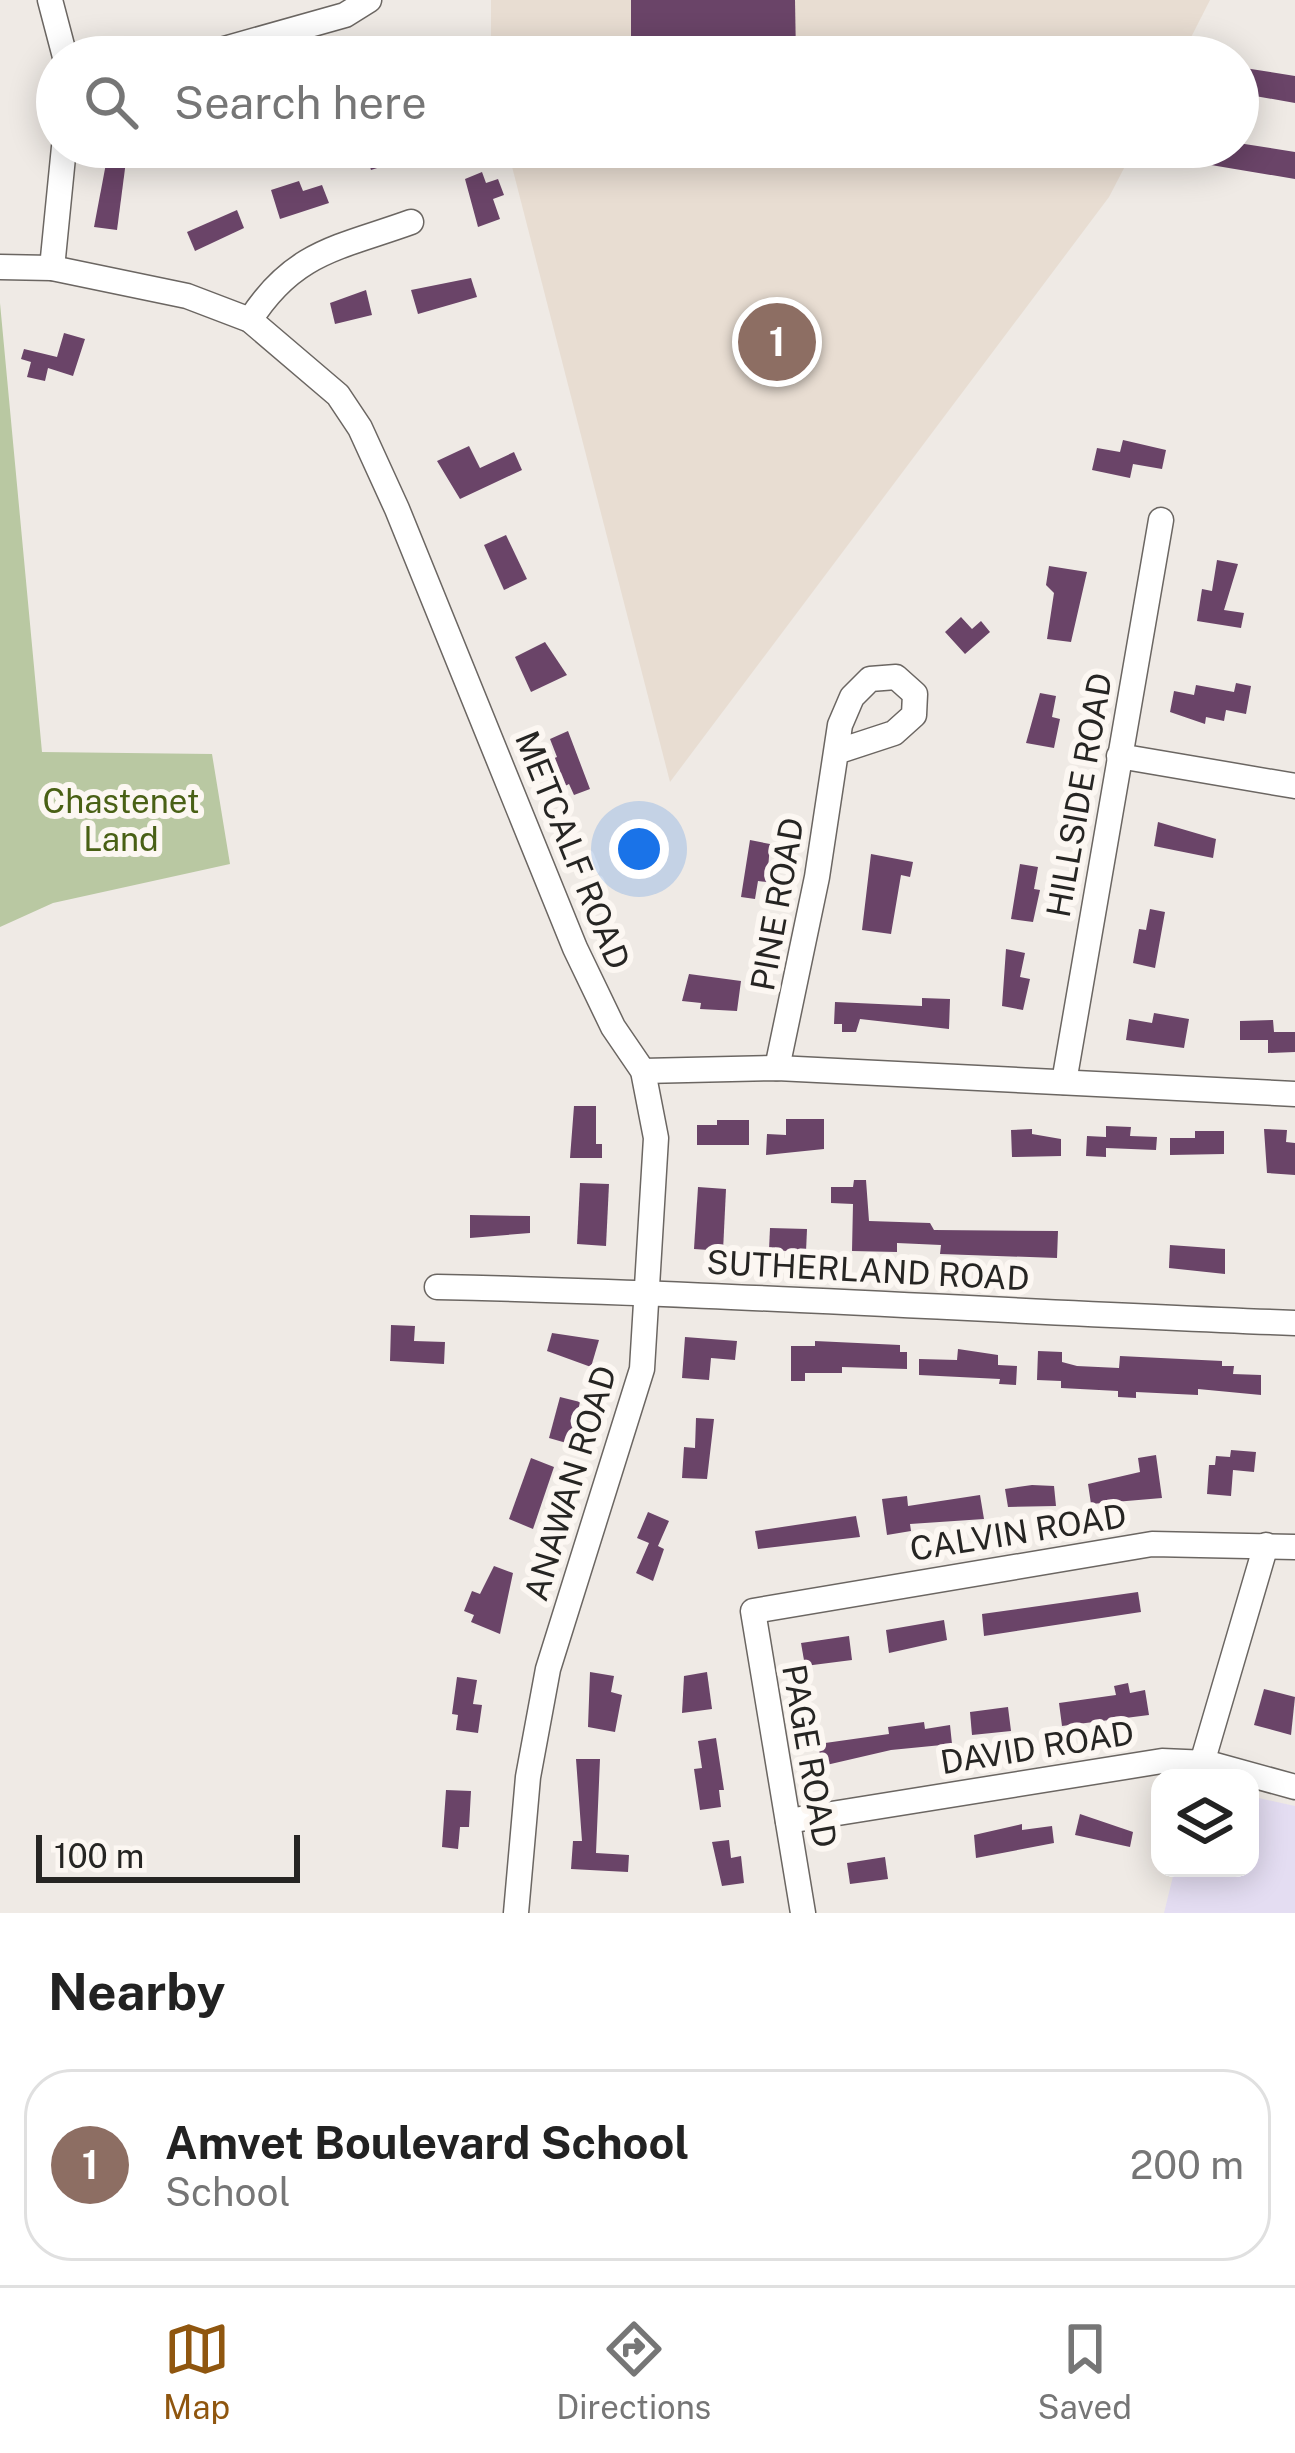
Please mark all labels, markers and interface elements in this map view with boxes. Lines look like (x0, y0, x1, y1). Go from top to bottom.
search box (36, 36, 1259, 168)
icon: search (78, 69, 144, 135)
text: Search here (174, 76, 427, 129)
pin: 1 (738, 297, 816, 387)
street label: HILLSIDE ROAD (1039, 670, 1119, 920)
street label: METCALF ROAD (508, 725, 638, 975)
park label: Chastenet Land (43, 782, 200, 858)
street label: PINE ROAD (743, 814, 811, 994)
your location (609, 819, 669, 879)
street label: SUTHERLAND ROAD (706, 1243, 1030, 1297)
street label: ANAWAN ROAD (516, 1361, 624, 1605)
street label: CALVIN ROAD (907, 1496, 1129, 1568)
street label: PAGE ROAD (775, 1661, 845, 1851)
street label: DAVID ROAD (938, 1713, 1136, 1781)
map controls (1151, 1769, 1259, 1877)
button: layers (1151, 1769, 1259, 1877)
scale bar (36, 1829, 300, 1882)
text: 100 m (54, 1837, 144, 1875)
text: Nearby (48, 1962, 225, 2021)
text: Amvet Boulevard School (165, 2116, 689, 2169)
text: 1 (82, 2142, 98, 2188)
text: 200 m (1130, 2142, 1244, 2188)
text: School (165, 2169, 290, 2215)
tab: Map (163, 2316, 230, 2426)
tab: Directions (556, 2316, 711, 2426)
tab: Saved (1038, 2316, 1132, 2426)

